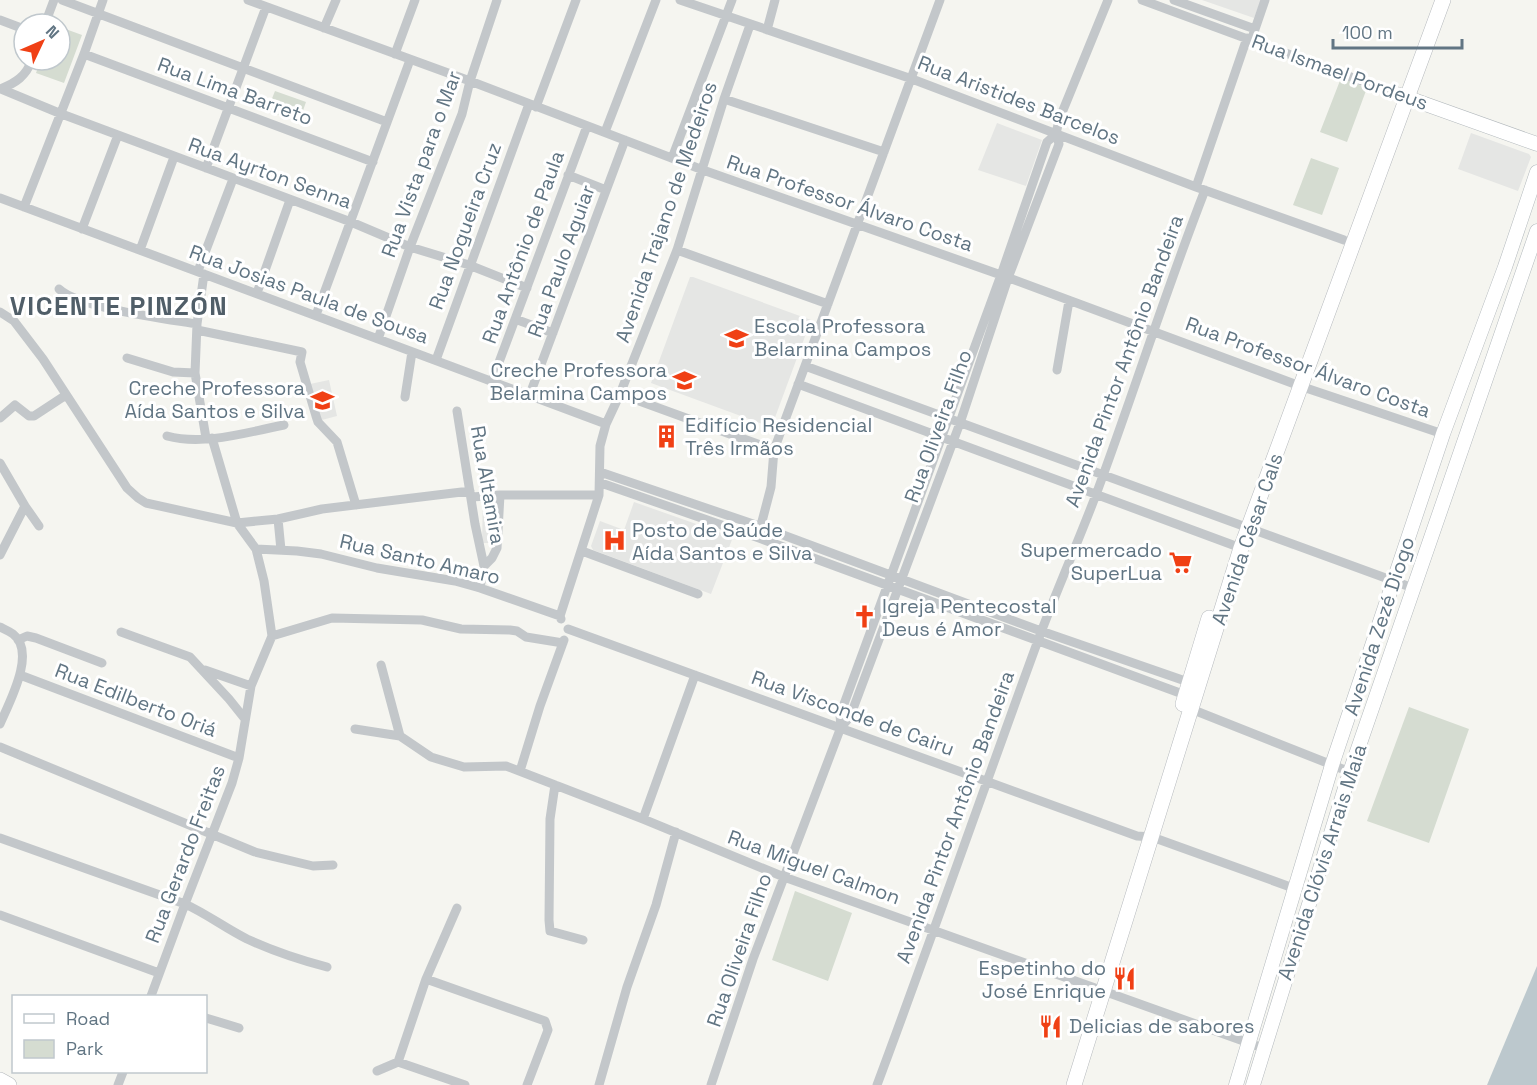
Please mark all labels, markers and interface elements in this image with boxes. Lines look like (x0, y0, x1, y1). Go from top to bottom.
north arrow (12, 12, 72, 72)
scale bar (1333, 12, 1462, 50)
text: N (41, 21, 64, 43)
text: 100 m (1342, 21, 1393, 44)
street label: Rua Ismael Pordeus (1248, 28, 1432, 116)
street label: Rua Aristides Barcelos (914, 49, 1124, 151)
street label: Rua Lima Barreto (154, 51, 316, 131)
street label: Rua Vista para o Mar (375, 67, 467, 261)
street label: Avenida Trajano de Medeiros (609, 78, 723, 346)
street label: Rua Ayrton Senna (185, 131, 355, 215)
street label: Rua Nogueira Cruz (423, 139, 507, 313)
street label: Rua Antônio de Paula (476, 147, 570, 347)
street label: Rua Professor Álvaro Costa (723, 149, 977, 257)
street label: Rua Paulo Aguiar (521, 181, 601, 341)
street label: Avenida Pintor Antônio Bandeira (1059, 211, 1189, 511)
street label: Rua Josias Paula de Sousa (186, 238, 432, 350)
district label: VICENTE PINZÓN (10, 289, 228, 323)
street label: Rua Professor Álvaro Costa (1182, 310, 1434, 424)
place label: Escola Professora Belarmina Campos (754, 313, 931, 362)
school or university icon: Escola Professora Belarmina Campos (723, 325, 749, 351)
street label: Rua Oliveira Filho (898, 346, 978, 506)
place label: Creche Professora Belarmina Campos (490, 357, 667, 406)
school or university icon: Creche Professora Belarmina Campos (672, 368, 698, 394)
place label: Creche Professora Aída Santos e Silva (124, 375, 305, 424)
school or university icon: Creche Professora Aída Santos e Silva (310, 387, 336, 413)
place label: Edifício Residencial Três Irmãos (685, 412, 872, 461)
street label: Rua Altamira (465, 424, 511, 546)
building icon: Edifício Residencial Três Irmãos (654, 424, 680, 450)
street label: Avenida César Cals (1205, 450, 1289, 628)
place label: Posto de Saúde Aída Santos e Silva (632, 517, 813, 566)
street label: Rua Santo Amaro (337, 528, 503, 590)
hospital icon: Posto de Saúde Aída Santos e Silva (601, 528, 627, 554)
street label: Avenida Zezé Diogo (1338, 533, 1420, 719)
place label: Supermercado SuperLua (1021, 537, 1162, 586)
supermarket icon: Supermercado SuperLua (1167, 549, 1193, 575)
place label: Igreja Pentecostal Deus é Amor (882, 593, 1057, 642)
church icon: Igreja Pentecostal Deus é Amor (851, 604, 877, 630)
street label: Rua Edilberto Oriá (51, 657, 221, 743)
street label: Rua Visconde de Cairu (748, 664, 958, 762)
street label: Avenida Pintor Antônio Bandeira (890, 667, 1020, 967)
street label: Avenida Clóvis Arrais Maia (1272, 741, 1372, 983)
street label: Rua Gerardo Freitas (139, 761, 231, 947)
street label: Rua Miguel Calmon (724, 824, 904, 910)
street label: Rua Oliveira Filho (701, 870, 777, 1030)
place label: Espetinho do José Enrique (979, 955, 1106, 1004)
restaurant icon: Espetinho do José Enrique (1111, 966, 1137, 992)
legend (12, 995, 207, 1073)
text: Road (66, 1007, 110, 1030)
restaurant icon: Delicias de sabores (1038, 1013, 1064, 1039)
place label: Delicias de sabores (1069, 1013, 1254, 1039)
text: Park (66, 1037, 104, 1060)

